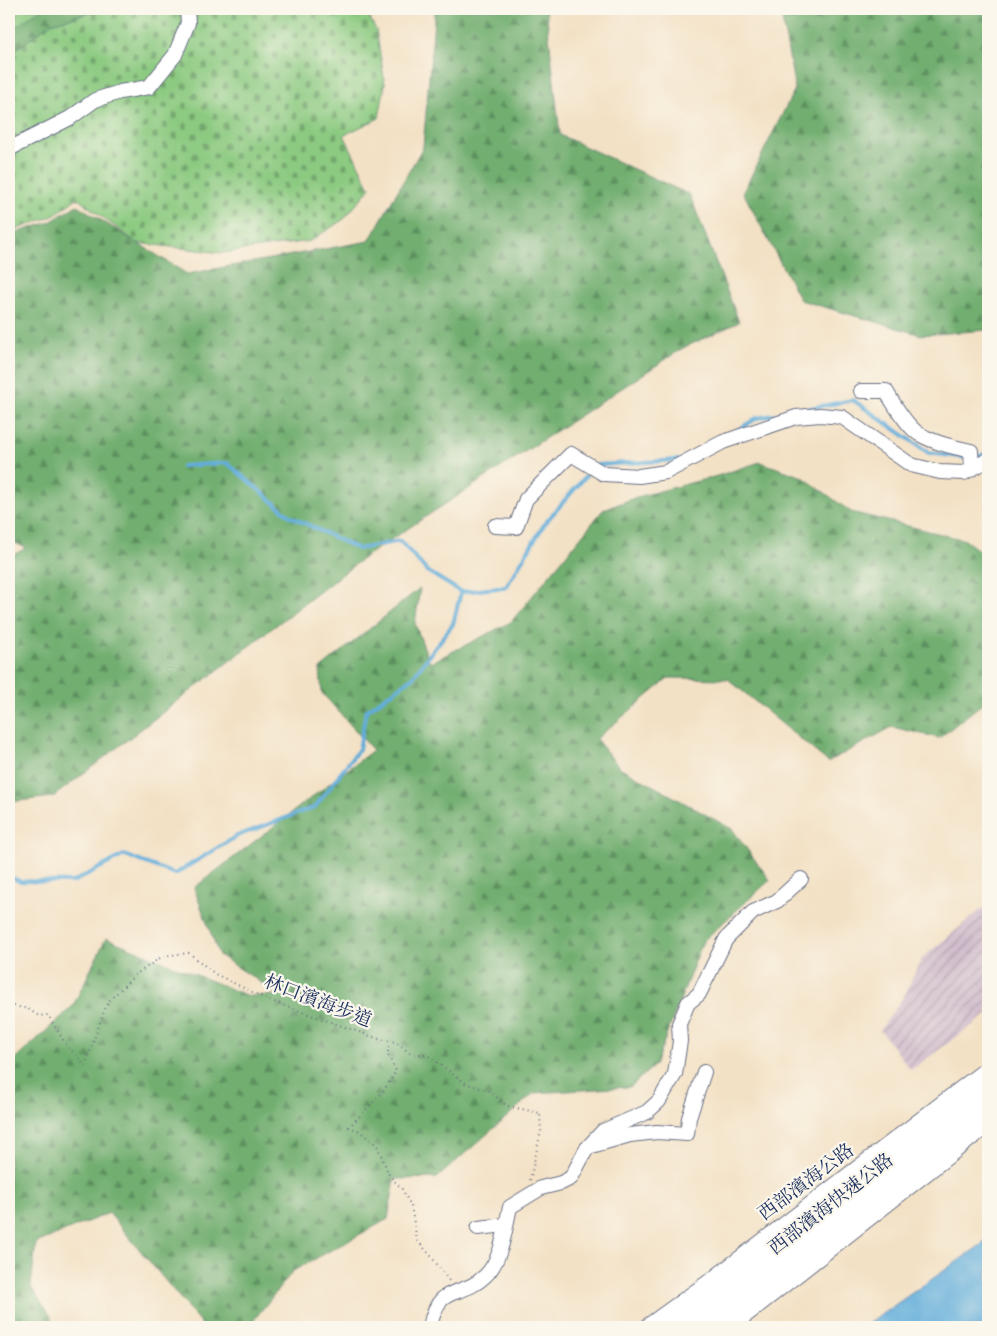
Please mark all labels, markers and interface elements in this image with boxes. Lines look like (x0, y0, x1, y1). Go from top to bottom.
street label: 林口濱海步道 (260, 968, 376, 1034)
street label: 西部濱海公路 (753, 1137, 859, 1227)
street label: 西部濱海快速公路 (763, 1147, 899, 1261)

